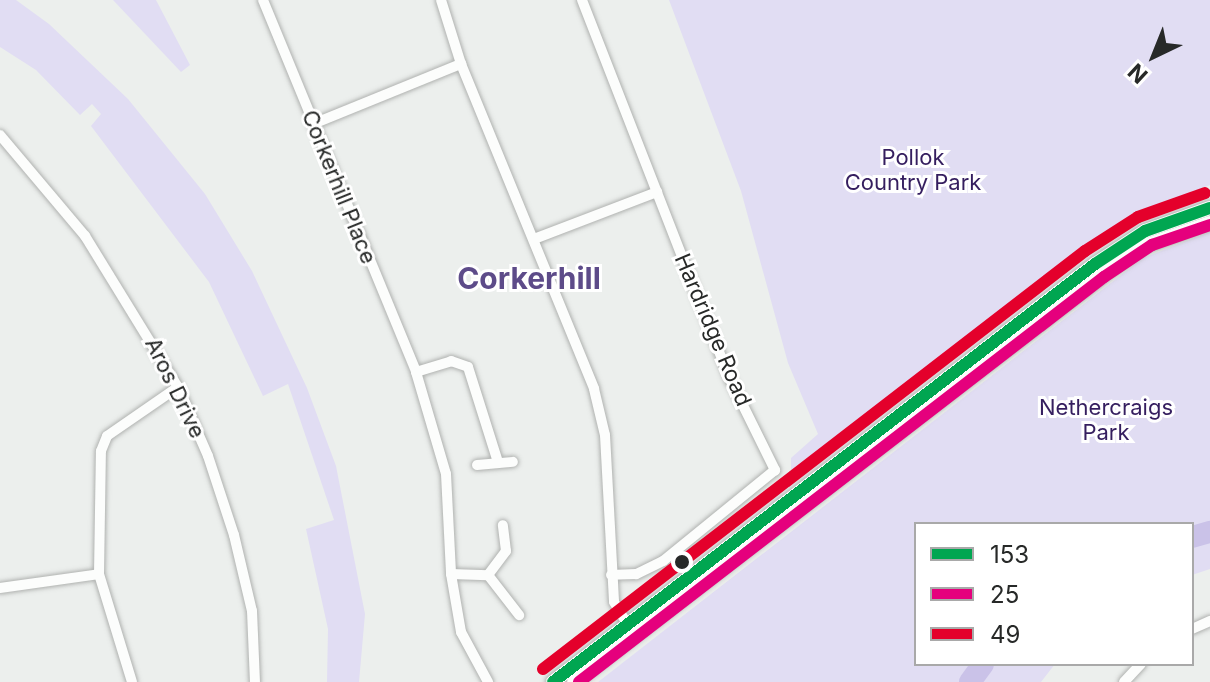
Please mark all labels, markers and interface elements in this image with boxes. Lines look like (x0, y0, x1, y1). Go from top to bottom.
north arrow (1114, 16, 1194, 96)
text: N (1123, 58, 1153, 89)
street label: Corkerhill Place (296, 106, 382, 268)
park label: Pollok Country Park (845, 144, 981, 196)
street label: Hardridge Road (669, 250, 757, 410)
district label: Corkerhill (457, 260, 601, 296)
street label: Aros Drive (139, 333, 211, 443)
park label: Nethercraigs Park (1039, 394, 1173, 446)
legend (914, 522, 1194, 666)
text: 153 (990, 540, 1029, 569)
unlabelled marker (674, 554, 690, 570)
text: 25 (990, 580, 1019, 609)
text: 49 (990, 620, 1020, 649)

